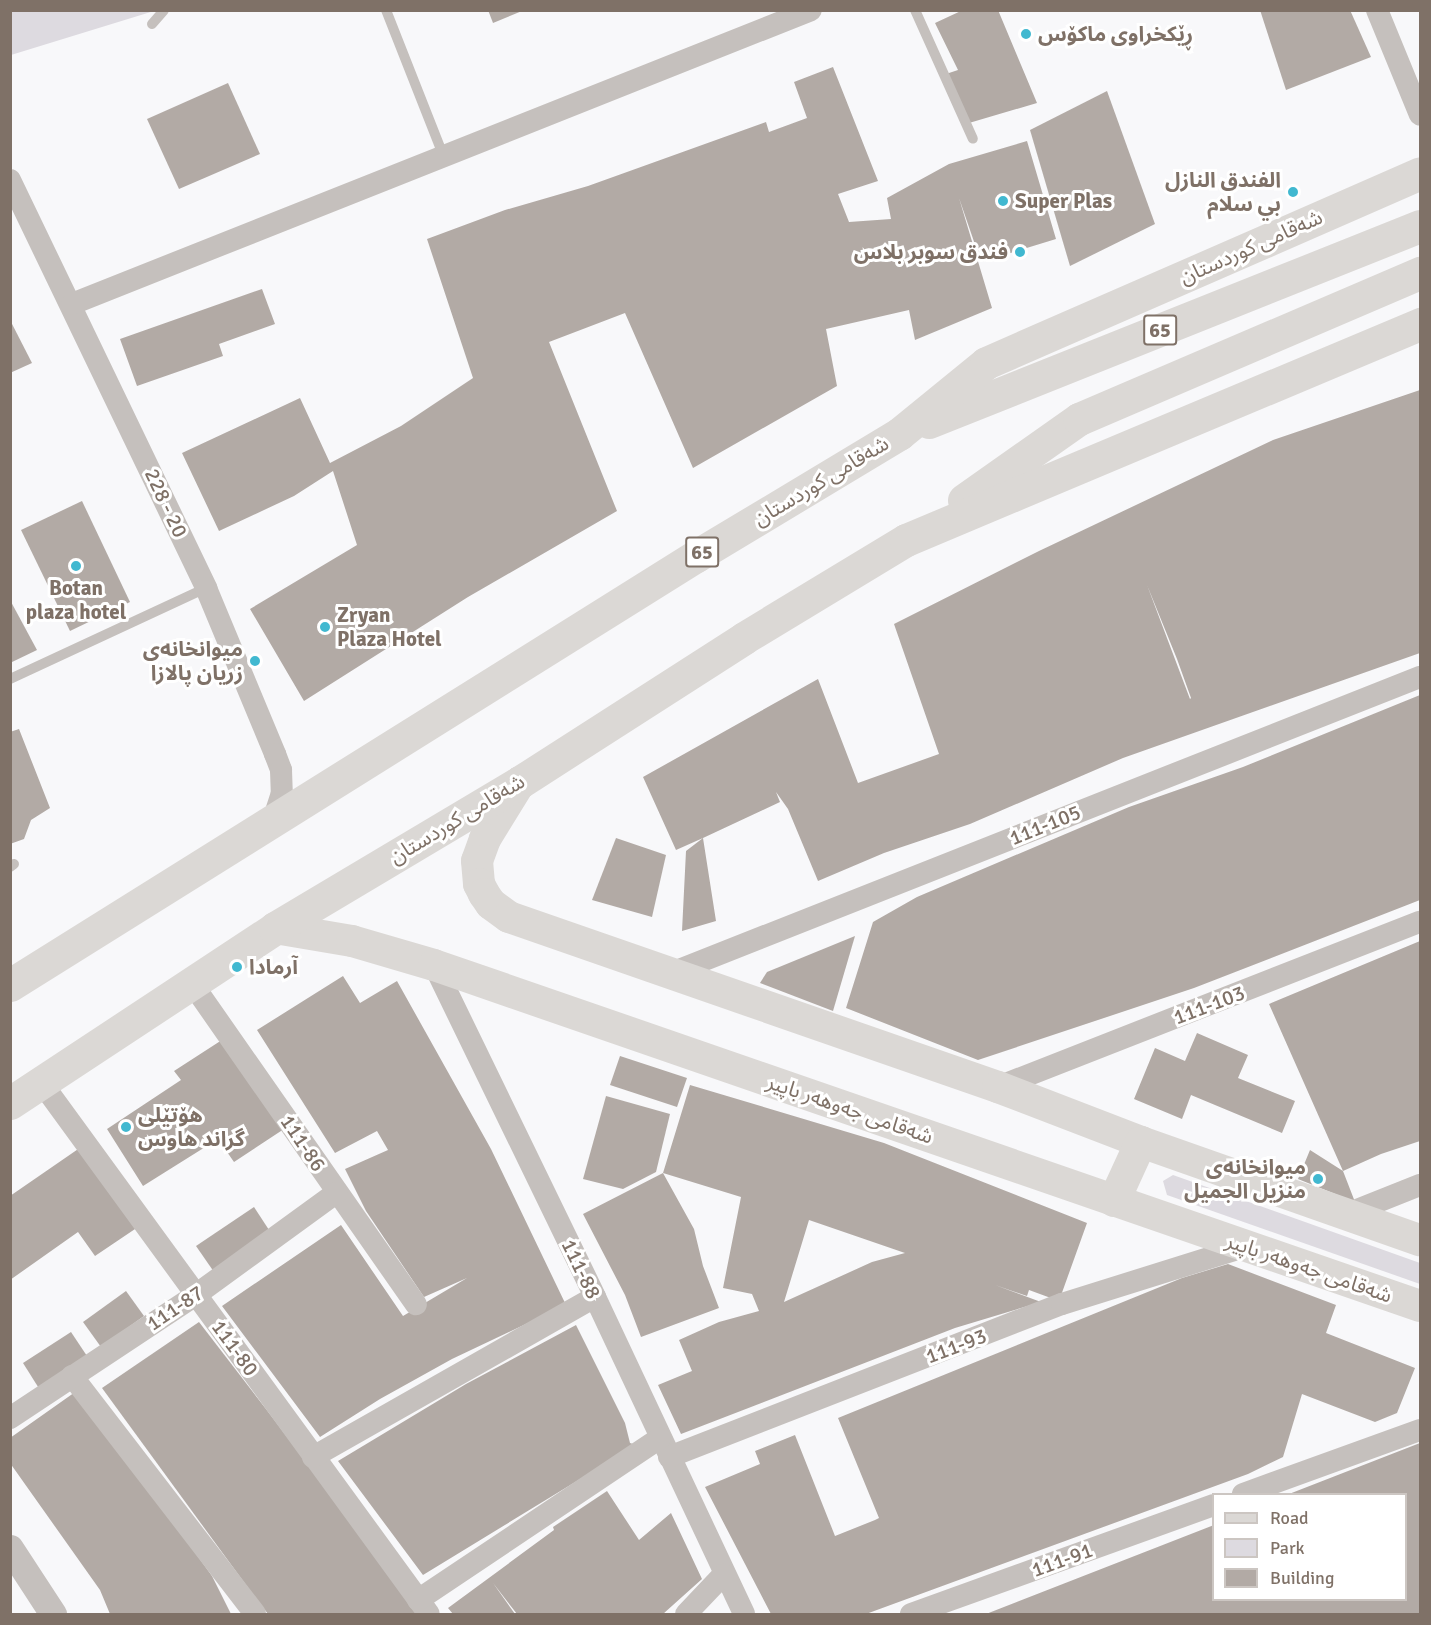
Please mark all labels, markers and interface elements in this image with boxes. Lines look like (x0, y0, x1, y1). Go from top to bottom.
place label: ڕێکخراوی ماکۆس (1038, 21, 1193, 47)
marker: ڕێکخراوی ماکۆس (1019, 27, 1033, 41)
place label: الفندق النازل بي سلام (1165, 167, 1281, 217)
marker: الفندق النازل بي سلام (1286, 185, 1300, 199)
place label: Super Plas (1015, 188, 1112, 214)
marker: Super Plas (996, 194, 1010, 208)
street label: شەقامی کوردستان (1176, 204, 1326, 290)
place label: فندق سوبر بلاس (854, 239, 1008, 265)
marker: فندق سوبر بلاس (1013, 245, 1027, 259)
road number: 65 (1142, 313, 1178, 347)
street label: شەقامی کوردستان (749, 431, 893, 531)
street label: 228 - 20 (139, 464, 193, 542)
road number: 65 (684, 535, 720, 569)
marker: Botan plaza hotel (69, 559, 83, 573)
place label: Botan plaza hotel (26, 575, 126, 625)
place label: Zryan Plaza Hotel (337, 602, 442, 652)
marker: Zryan Plaza Hotel (318, 620, 332, 634)
place label: میوانخانەی زریان پالازا (143, 636, 243, 686)
marker: میوانخانەی زریان پالازا (248, 654, 262, 668)
street label: شەقامی کوردستان (385, 769, 529, 869)
street label: 111-105 (1006, 799, 1084, 851)
place label: آرمادا (249, 954, 298, 980)
marker: آرمادا (230, 960, 244, 974)
street label: 111-103 (1170, 980, 1248, 1030)
street label: شەقامی جەوهەر باپیر (764, 1069, 936, 1149)
place label: هۆتێلی گراند هاوس (138, 1102, 245, 1152)
street label: 111-86 (275, 1110, 331, 1176)
marker: هۆتێلی گراند هاوس (119, 1120, 133, 1134)
place label: میوانخانەی منزیل الجمیل (1184, 1154, 1306, 1204)
marker: میوانخانەی منزیل الجمیل (1311, 1172, 1325, 1186)
street label: شەقامی جەوهەر باپیر (1223, 1228, 1395, 1308)
street label: 111-88 (556, 1235, 606, 1303)
street label: 111-87 (142, 1280, 208, 1336)
street label: 111-80 (206, 1315, 264, 1381)
street label: 111-93 (922, 1323, 990, 1369)
legend (1212, 1493, 1407, 1601)
text: Road (1270, 1507, 1309, 1529)
street label: 111-91 (1028, 1537, 1096, 1583)
text: Park (1270, 1537, 1305, 1559)
text: Building (1270, 1567, 1334, 1589)

